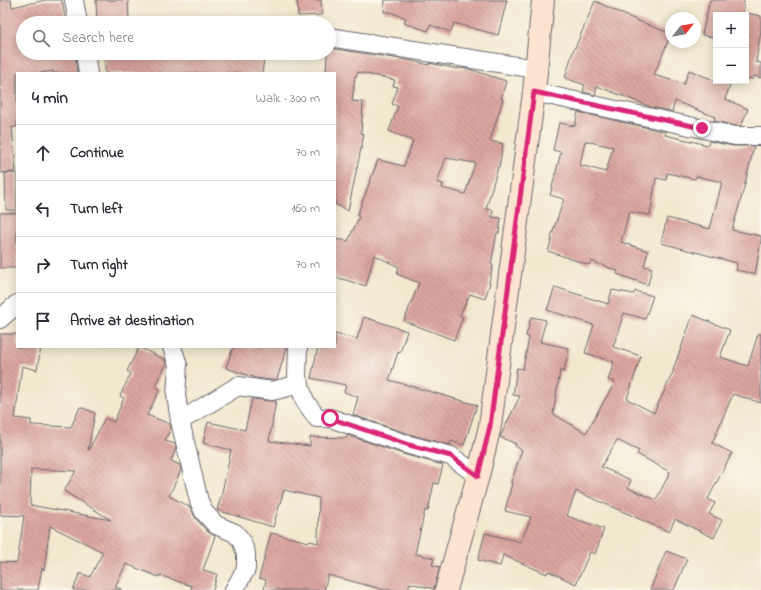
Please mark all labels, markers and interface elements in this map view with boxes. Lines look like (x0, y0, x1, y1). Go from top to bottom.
north arrow (665, 12, 701, 48)
map controls (713, 12, 749, 84)
button: + (713, 12, 749, 48)
search box (16, 16, 336, 60)
icon: search (30, 27, 52, 49)
text: Search here (62, 27, 134, 49)
button: − (713, 48, 749, 84)
text: 4 min (32, 86, 68, 111)
text: Walk · 300 m (256, 89, 320, 108)
route end (693, 119, 711, 137)
icon: ahead (32, 142, 54, 164)
text: Continue (70, 142, 124, 164)
text: 70 m (296, 143, 320, 162)
icon: left (32, 198, 54, 220)
text: Turn left (70, 198, 123, 220)
text: 160 m (291, 199, 320, 218)
icon: right (32, 254, 54, 276)
text: Turn right (70, 254, 128, 276)
text: 70 m (296, 255, 320, 274)
icon: arrive (32, 310, 54, 332)
text: Arrive at destination (70, 310, 194, 332)
route start (321, 409, 339, 427)

